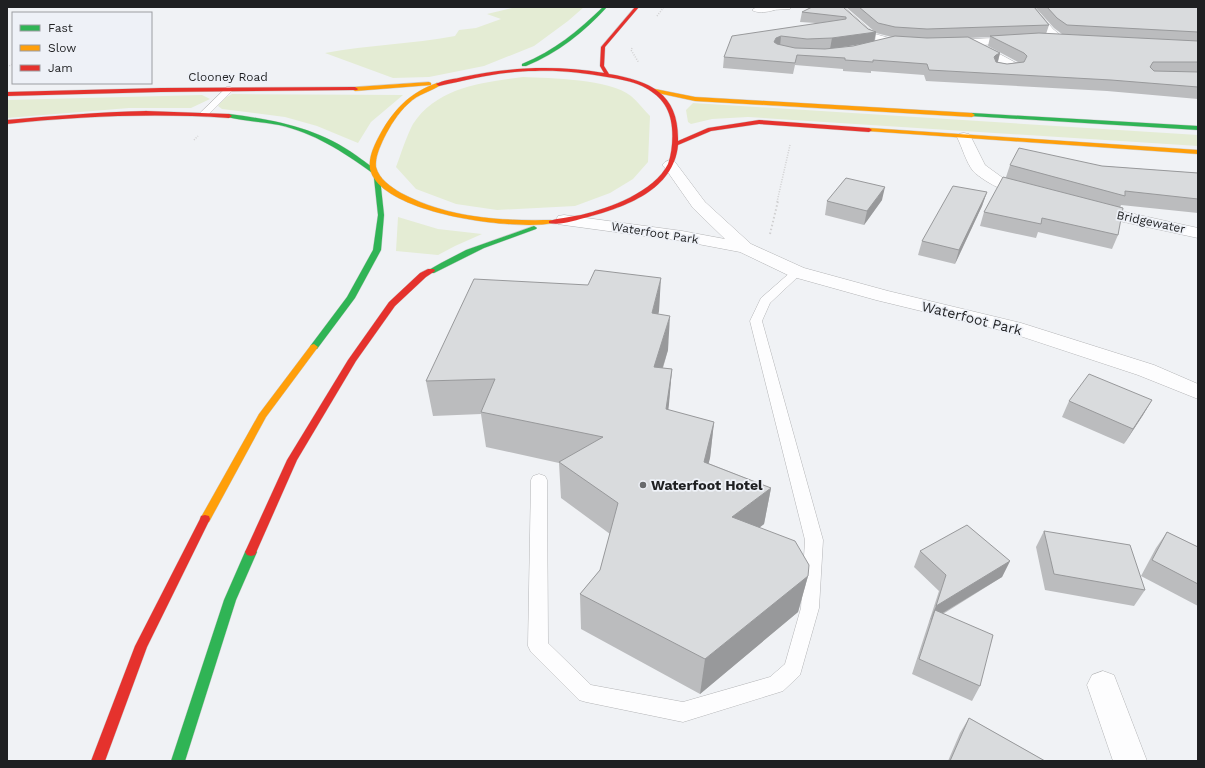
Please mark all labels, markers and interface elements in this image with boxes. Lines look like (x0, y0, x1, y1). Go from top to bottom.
legend (12, 12, 152, 84)
text: Fast (48, 21, 73, 35)
text: Slow (48, 41, 76, 55)
text: Jam (48, 61, 73, 75)
street label: Clooney Road (188, 70, 268, 84)
street label: Bridgewater (1115, 208, 1187, 236)
street label: Waterfoot Park (610, 219, 700, 247)
street label: Waterfoot Park (920, 298, 1024, 338)
place label: Waterfoot Hotel (651, 477, 763, 493)
marker: Waterfoot Hotel (638, 480, 648, 490)

